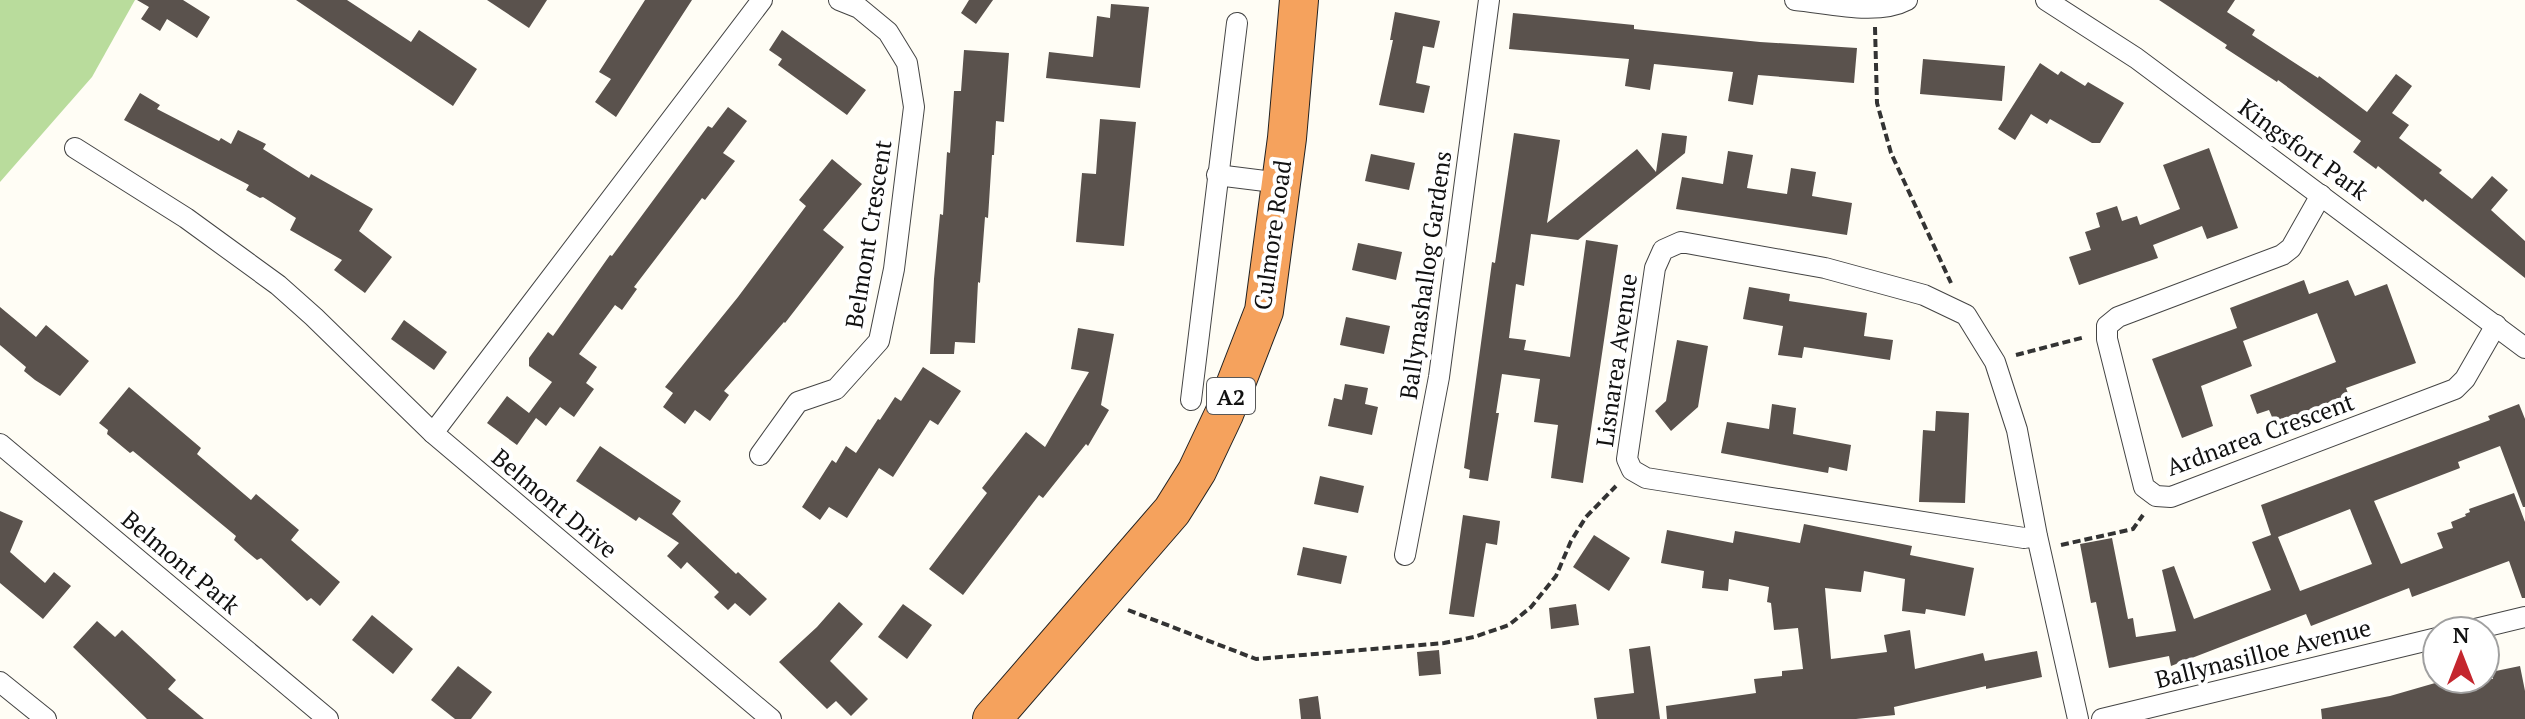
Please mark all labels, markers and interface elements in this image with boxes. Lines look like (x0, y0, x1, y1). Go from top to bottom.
street label: Kingsfort Park (2233, 91, 2376, 207)
street label: Belmont Crescent (837, 137, 899, 330)
street label: Ballynashallog Gardens (1392, 149, 1458, 401)
street label: Culmore Road (1246, 158, 1298, 312)
street label: Lisnarea Avenue (1588, 271, 1644, 449)
road number: A2 (1207, 378, 1255, 414)
street label: Ardnarea Crescent (2162, 385, 2358, 483)
street label: Belmont Drive (486, 441, 624, 565)
street label: Belmont Park (115, 503, 247, 621)
street label: Ballynasilloe Avenue (2152, 611, 2374, 695)
north arrow (2421, 615, 2501, 695)
text: N (2453, 620, 2470, 649)

